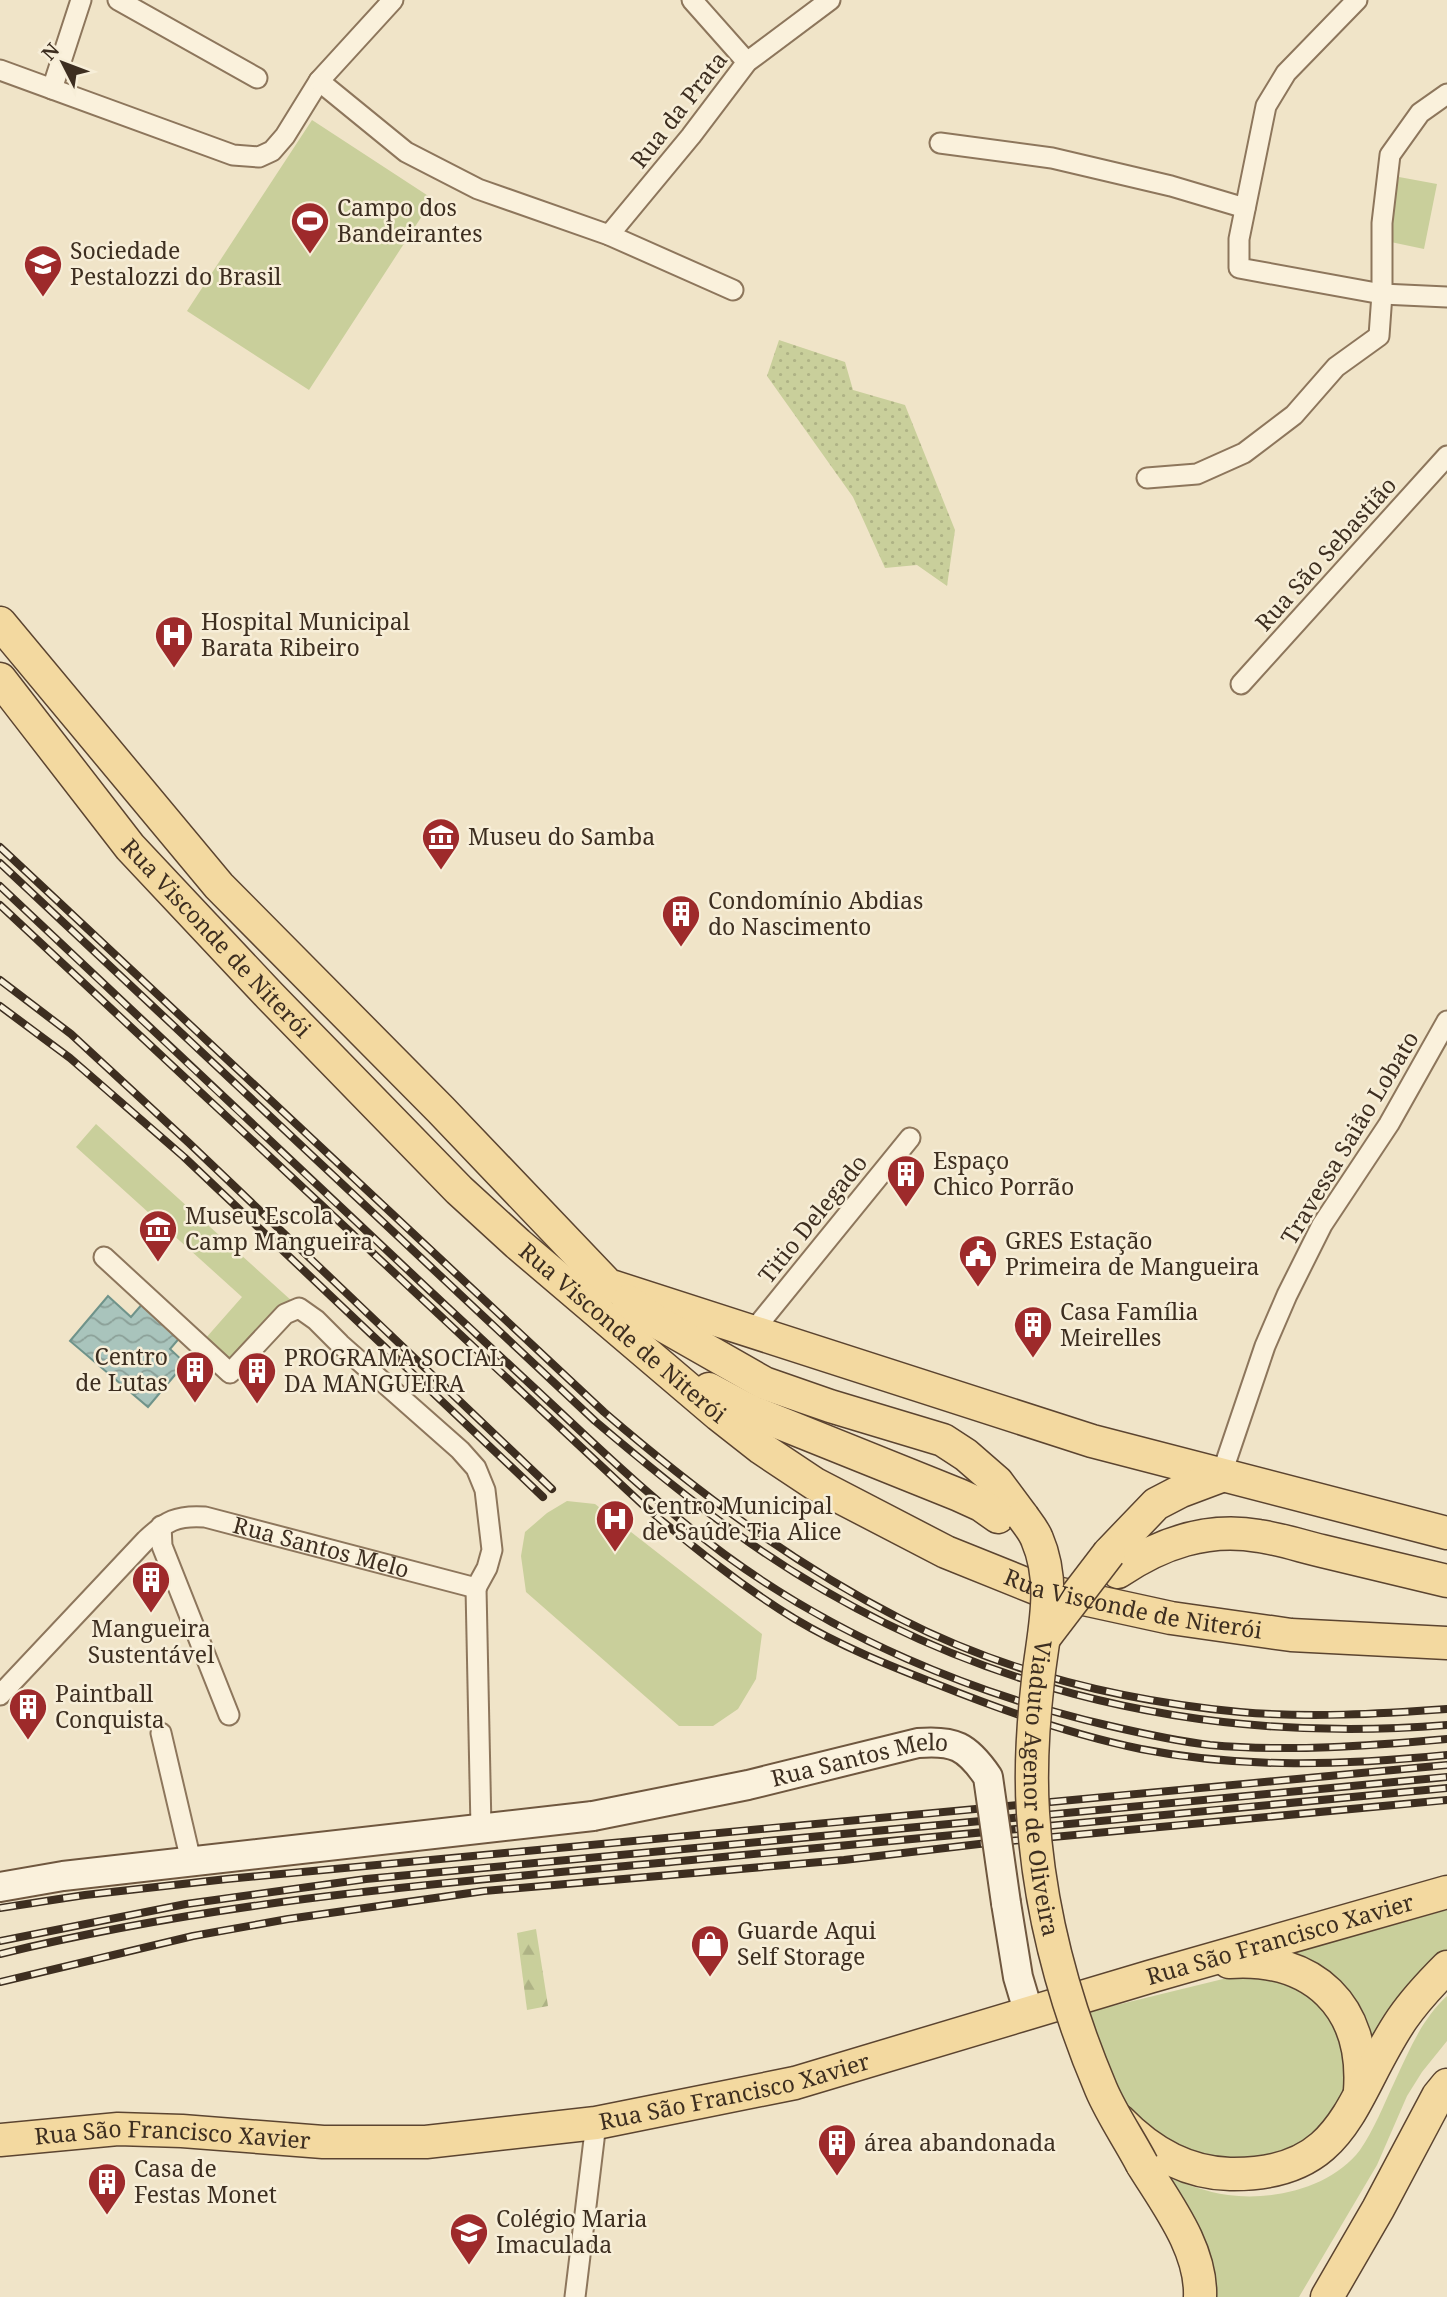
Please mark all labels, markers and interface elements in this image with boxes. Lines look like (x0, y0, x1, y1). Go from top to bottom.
north arrow (28, 28, 98, 98)
text: N (36, 37, 65, 66)
street label: Rua da Prata (623, 44, 734, 174)
place label: Campo dos Bandeirantes (337, 191, 483, 249)
sports icon: Campo dos Bandeirantes (289, 200, 331, 255)
place label: Sociedade Pestalozzi do Brasil (70, 234, 281, 292)
school or university icon: Sociedade Pestalozzi do Brasil (22, 243, 64, 298)
street label: Rua São Sebastião (1247, 469, 1403, 637)
place label: Hospital Municipal Barata Ribeiro (201, 605, 410, 663)
hospital icon: Hospital Municipal Barata Ribeiro (153, 614, 195, 669)
museum icon: Museu do Samba (420, 816, 462, 871)
place label: Museu do Samba (468, 820, 655, 852)
street label: Rua Visconde de Niterói (115, 831, 319, 1045)
place label: Condomínio Abdias do Nascimento (708, 884, 923, 942)
building icon: Condomínio Abdias do Nascimento (660, 893, 702, 948)
street label: Travessa Saião Lobato (1273, 1025, 1426, 1250)
place label: Espaço Chico Porrão (933, 1144, 1074, 1202)
street label: Titio Delegado (750, 1147, 874, 1290)
building icon: Espaço Chico Porrão (885, 1153, 927, 1208)
place label: Museu Escola Camp Mangueira (185, 1199, 373, 1257)
museum icon: Museu Escola Camp Mangueira (137, 1208, 179, 1263)
place label: GRES Estação Primeira de Mangueira (1005, 1224, 1260, 1282)
public building icon: GRES Estação Primeira de Mangueira (957, 1233, 999, 1288)
street label: Rua Visconde de Niterói (513, 1235, 734, 1430)
place label: Casa Família Meirelles (1060, 1295, 1199, 1353)
building icon: Casa Família Meirelles (1012, 1304, 1054, 1359)
place label: Centro de Lutas (75, 1340, 168, 1398)
place label: PROGRAMA SOCIAL DA MANGUEIRA (284, 1341, 504, 1399)
building icon: Centro de Lutas (174, 1349, 216, 1404)
building icon: PROGRAMA SOCIAL DA MANGUEIRA (236, 1350, 278, 1405)
place label: Centro Municipal de Saúde Tia Alice (642, 1489, 842, 1547)
hospital icon: Centro Municipal de Saúde Tia Alice (594, 1498, 636, 1553)
street label: Rua Santos Melo (230, 1508, 413, 1585)
building icon: Mangueira Sustentável (130, 1559, 172, 1614)
street label: Rua Visconde de Niterói (1000, 1560, 1265, 1646)
place label: Mangueira Sustentável (88, 1612, 214, 1670)
street label: Viaduto Agenor de Oliveira (1017, 1638, 1068, 1939)
place label: Paintball Conquista (55, 1677, 165, 1735)
building icon: Paintball Conquista (7, 1686, 49, 1741)
street label: Rua Santos Melo (768, 1725, 950, 1794)
street label: Rua São Francisco Xavier (1142, 1885, 1418, 1992)
place label: Guarde Aqui Self Storage (737, 1914, 877, 1972)
shop icon: Guarde Aqui Self Storage (689, 1923, 731, 1978)
street label: Rua São Francisco Xavier (596, 2044, 874, 2137)
street label: Rua São Francisco Xavier (33, 2112, 312, 2156)
building icon: área abandonada (816, 2122, 858, 2177)
place label: área abandonada (864, 2126, 1056, 2158)
place label: Casa de Festas Monet (134, 2152, 277, 2210)
building icon: Casa de Festas Monet (86, 2161, 128, 2216)
place label: Colégio Maria Imaculada (496, 2202, 647, 2260)
school or university icon: Colégio Maria Imaculada (448, 2211, 490, 2266)

